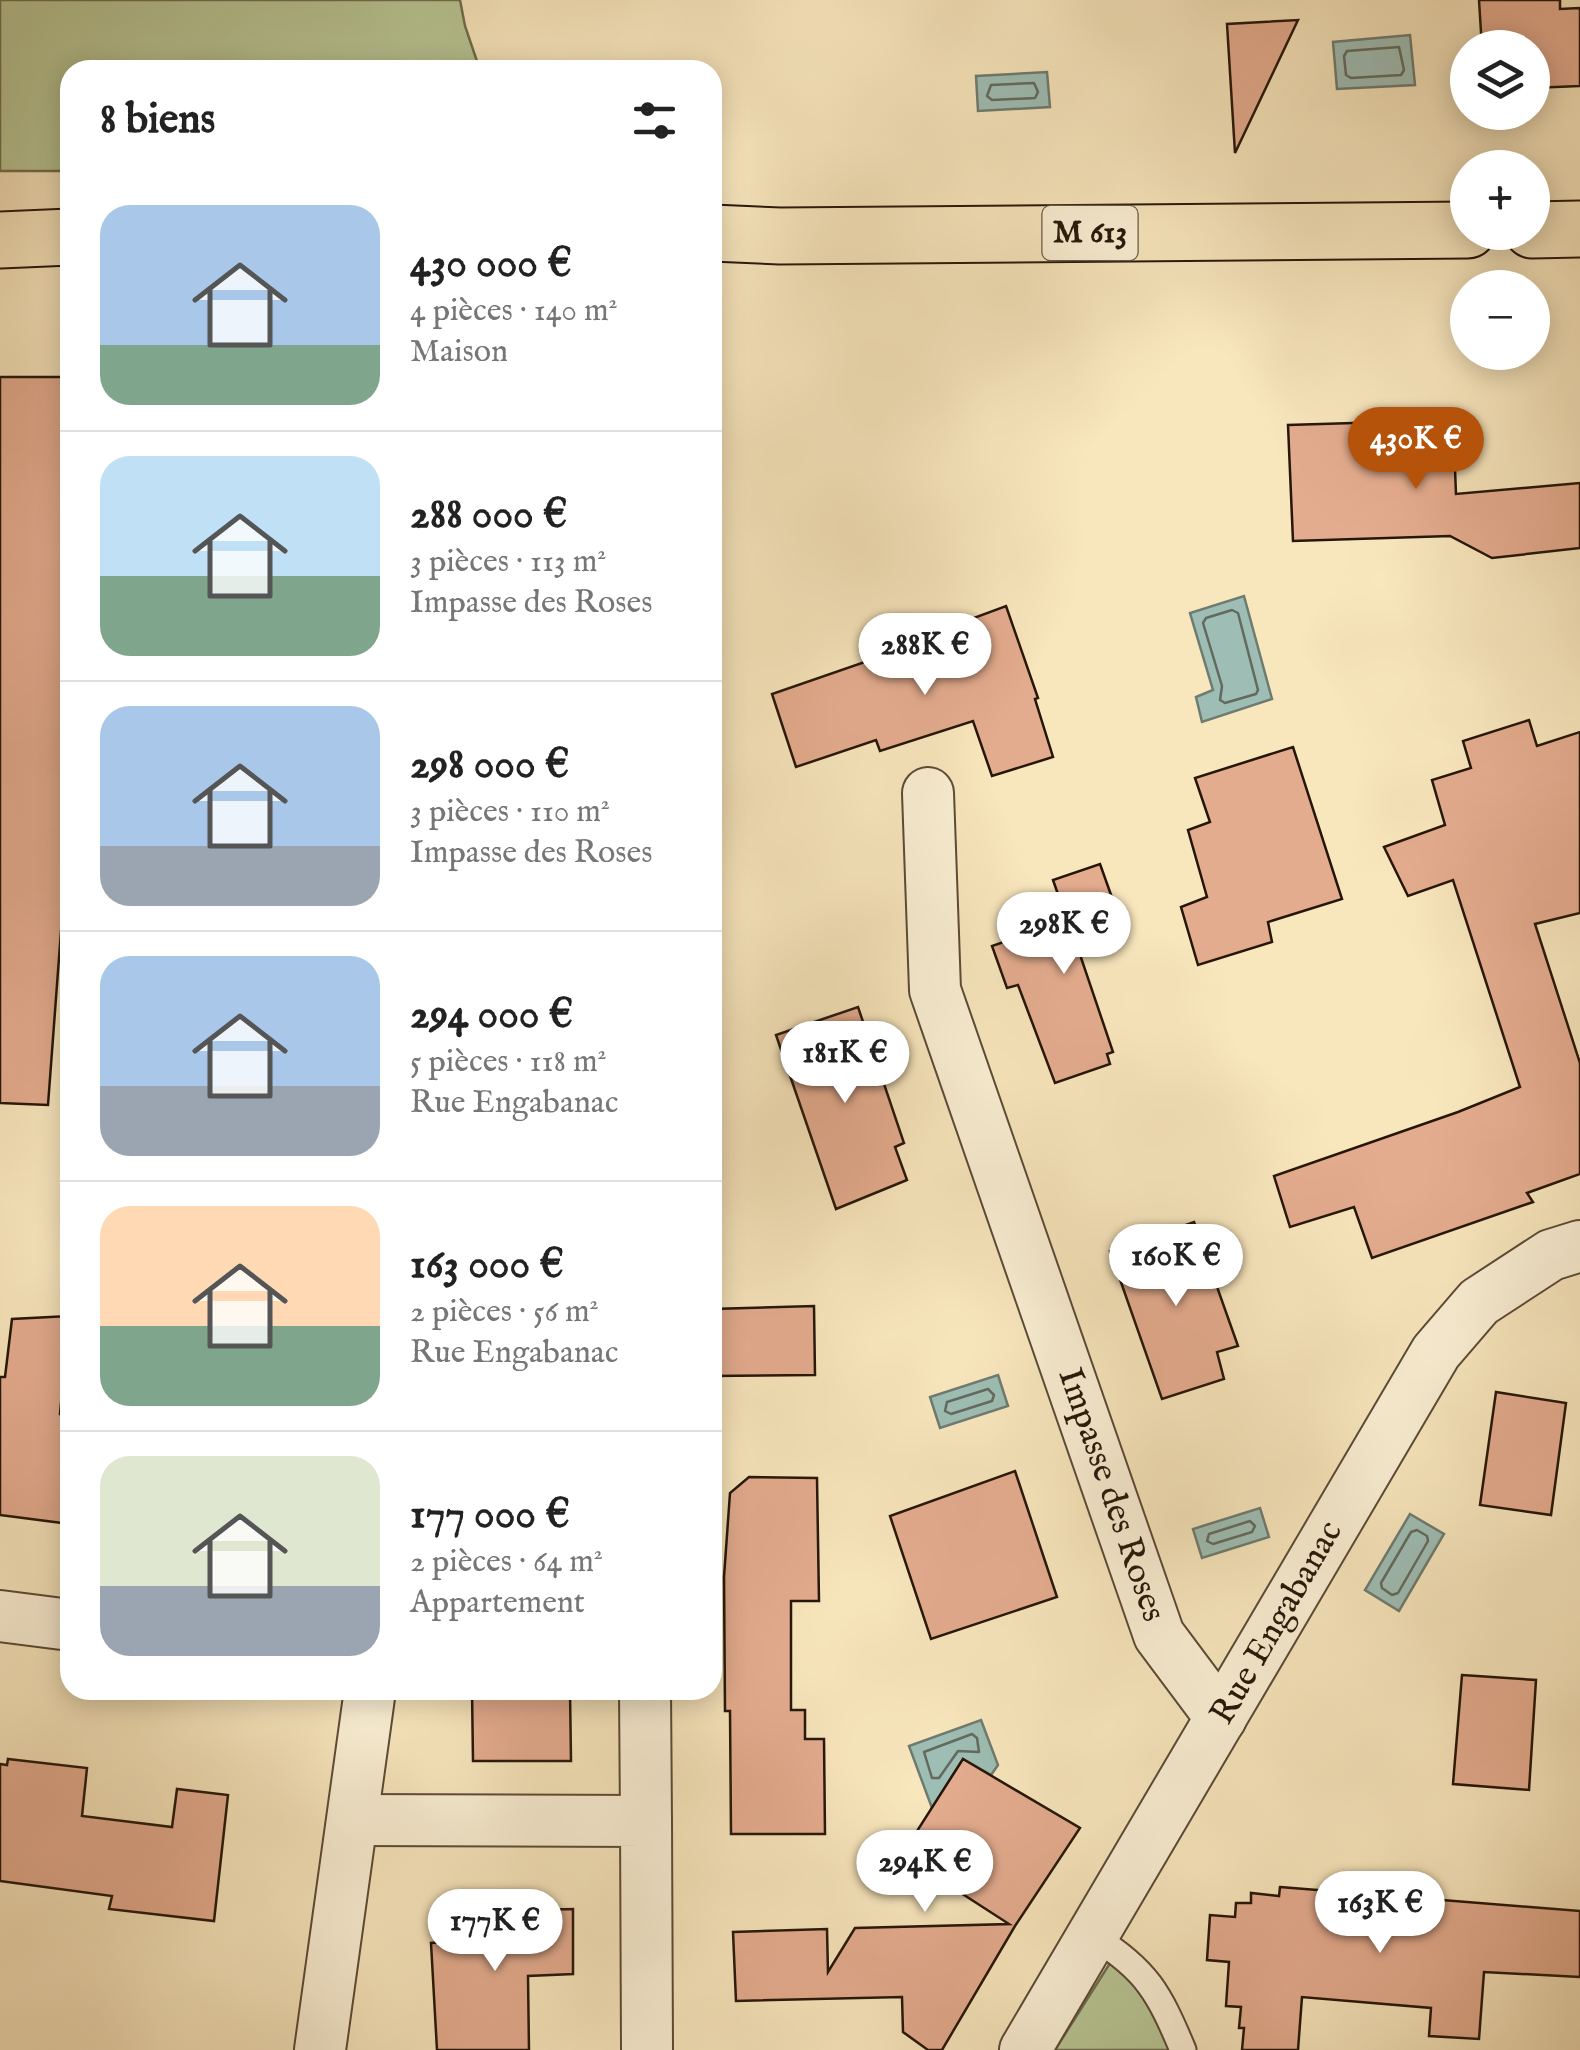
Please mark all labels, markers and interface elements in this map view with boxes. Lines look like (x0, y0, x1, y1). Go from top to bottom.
map controls (1450, 30, 1550, 370)
button: layers (1450, 30, 1550, 130)
icon: filters (627, 93, 682, 148)
text: 8 biens (100, 94, 215, 147)
button: + (1450, 150, 1550, 250)
road number: M 613 (1042, 206, 1138, 260)
text: 430 000 € (410, 238, 572, 291)
icon: home (180, 245, 300, 365)
button: − (1450, 270, 1550, 370)
text: 4 pièces · 140 m² (410, 291, 618, 332)
text: Maison (410, 332, 508, 373)
pin: 430K € (1335, 407, 1497, 492)
text: 430K € (1370, 419, 1462, 460)
text: 288 000 € (410, 489, 567, 542)
icon: home (180, 496, 300, 616)
text: 3 pièces · 113 m² (410, 542, 606, 583)
text: Impasse des Roses (410, 583, 652, 624)
pin: 288K € (844, 613, 1006, 698)
text: 288K € (881, 625, 969, 666)
text: 298 000 € (410, 739, 569, 792)
icon: home (180, 746, 300, 866)
text: 3 pièces · 110 m² (410, 792, 610, 833)
text: Impasse des Roses (410, 833, 652, 874)
pin: 298K € (983, 892, 1145, 977)
text: 298K € (1019, 904, 1109, 945)
text: 294 000 € (410, 989, 573, 1042)
icon: home (180, 996, 300, 1116)
pin: 181K € (764, 1021, 926, 1106)
text: 181K € (802, 1033, 888, 1074)
text: 5 pièces · 118 m² (410, 1042, 607, 1083)
text: Rue Engabanac (410, 1083, 618, 1124)
pin: 160K € (1095, 1224, 1257, 1309)
text: 160K € (1131, 1236, 1221, 1277)
text: 163 000 € (410, 1239, 564, 1292)
icon: home (180, 1246, 300, 1366)
text: 2 pièces · 56 m² (410, 1292, 599, 1333)
text: Rue Engabanac (410, 1333, 618, 1374)
street label: Impasse des Roses (1047, 1362, 1175, 1628)
text: 177 000 € (410, 1489, 570, 1542)
icon: home (180, 1496, 300, 1616)
street label: Rue Engabanac (1201, 1513, 1353, 1733)
text: 2 pièces · 64 m² (410, 1542, 603, 1583)
text: Appartement (410, 1583, 585, 1624)
pin: 294K € (844, 1830, 1006, 1915)
text: 294K € (878, 1842, 972, 1883)
pin: 163K € (1299, 1871, 1461, 1956)
text: 163K € (1337, 1883, 1423, 1924)
pin: 177K € (414, 1889, 576, 1974)
text: 177K € (450, 1901, 540, 1942)

